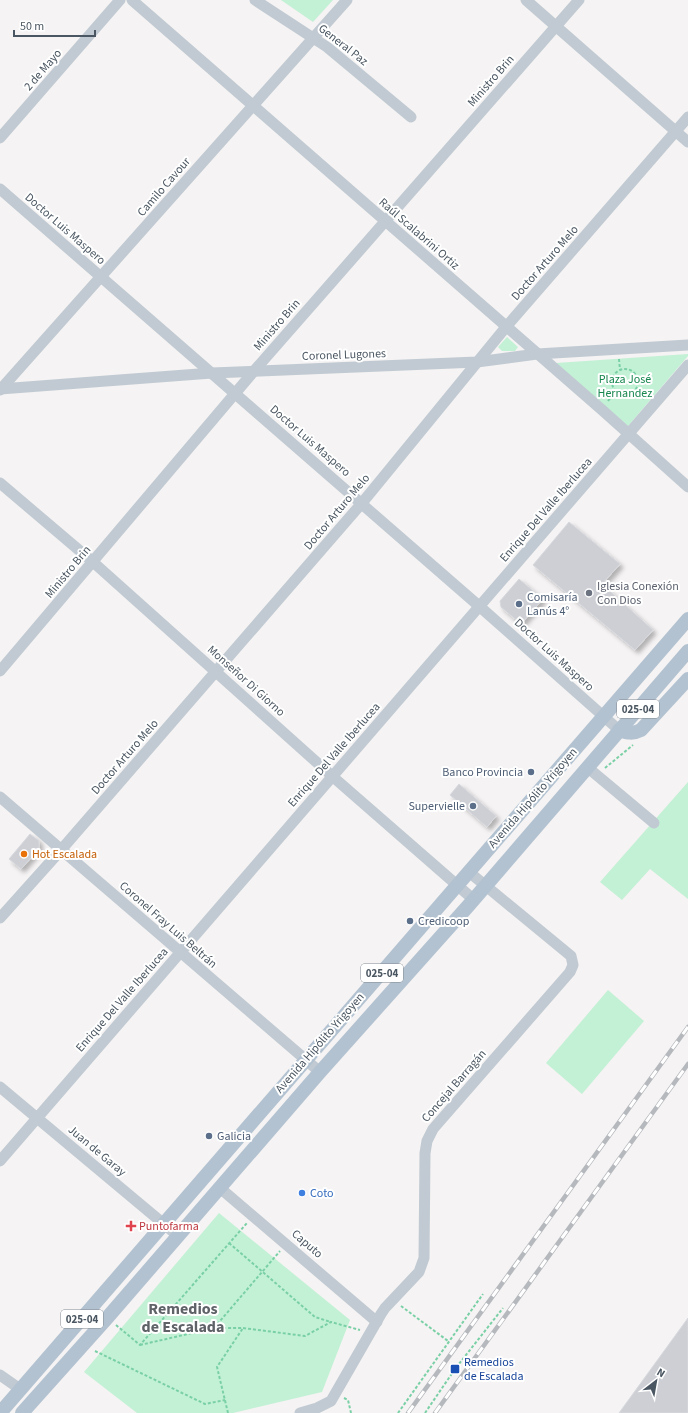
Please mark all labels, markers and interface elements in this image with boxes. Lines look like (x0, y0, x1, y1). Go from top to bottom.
scale bar (14, 12, 95, 38)
text: 50 m (20, 18, 44, 35)
street label: General Paz (315, 20, 371, 70)
street label: 2 de Mayo (20, 45, 66, 95)
street label: Ministro Brin (464, 51, 518, 111)
street label: Camilo Cavour (134, 153, 195, 220)
street label: Doctor Luis Maspero (21, 189, 109, 269)
street label: Raúl Scalabrini Ortiz (375, 194, 463, 274)
street label: Doctor Arturo Melo (508, 222, 582, 304)
street label: Ministro Brin (250, 295, 304, 355)
street label: Coronel Lugones (302, 345, 386, 365)
park label: Plaza José Hernandez (598, 371, 652, 402)
street label: Doctor Luis Maspero (266, 401, 354, 481)
street label: Enrique Del Valle Iberlucea (496, 454, 596, 566)
street label: Doctor Arturo Melo (300, 470, 374, 554)
street label: Ministro Brin (41, 542, 95, 602)
place label: Iglesia Conexión Con Dios (597, 578, 679, 609)
marker: Iglesia Conexión Con Dios (584, 588, 594, 598)
place label: Comisaría Lanús 4° (527, 589, 578, 620)
marker: Comisaría Lanús 4° (514, 599, 524, 609)
street label: Doctor Luis Maspero (510, 615, 598, 695)
street label: Monseñor Di Giorno (203, 641, 289, 721)
street label: Enrique Del Valle Iberlucea (284, 699, 384, 811)
road number: 025-04 (617, 700, 659, 718)
street label: Doctor Arturo Melo (88, 716, 162, 798)
street label: Avenida Hipólito Yrigoyen (485, 744, 581, 852)
place label: Banco Provincia (442, 764, 523, 781)
marker: Banco Provincia (526, 767, 536, 777)
place label: Supervielle (408, 798, 465, 815)
marker: Supervielle (468, 801, 478, 811)
place label: Hot Escalada (32, 846, 97, 863)
marker: Hot Escalada (19, 849, 29, 859)
street label: Coronel Fray Luis Beltrán (115, 878, 221, 972)
place label: Credicoop (418, 913, 470, 930)
marker: Credicoop (405, 916, 415, 926)
street label: Enrique Del Valle Iberlucea (72, 944, 172, 1056)
road number: 025-04 (361, 964, 403, 982)
street label: Avenida Hipólito Yrigoyen (272, 989, 368, 1097)
street label: Concejal Barragán (418, 1046, 490, 1126)
street label: Juan de Garay (64, 1122, 130, 1181)
place label: Galicia (217, 1128, 251, 1145)
marker: Galicia (204, 1131, 214, 1141)
place label: Coto (310, 1185, 334, 1202)
marker: Coto (297, 1188, 307, 1198)
place label: Puntofarma (139, 1218, 199, 1235)
marker: Puntofarma (126, 1221, 136, 1231)
street label: Caputo (288, 1226, 326, 1262)
district label: Remedios de Escalada (142, 1298, 224, 1338)
road number: 025-04 (61, 1310, 103, 1328)
place label: Remedios de Escalada (464, 1354, 524, 1385)
north arrow (636, 1361, 676, 1401)
marker: Remedios de Escalada (449, 1363, 461, 1375)
text: N (654, 1365, 668, 1381)

